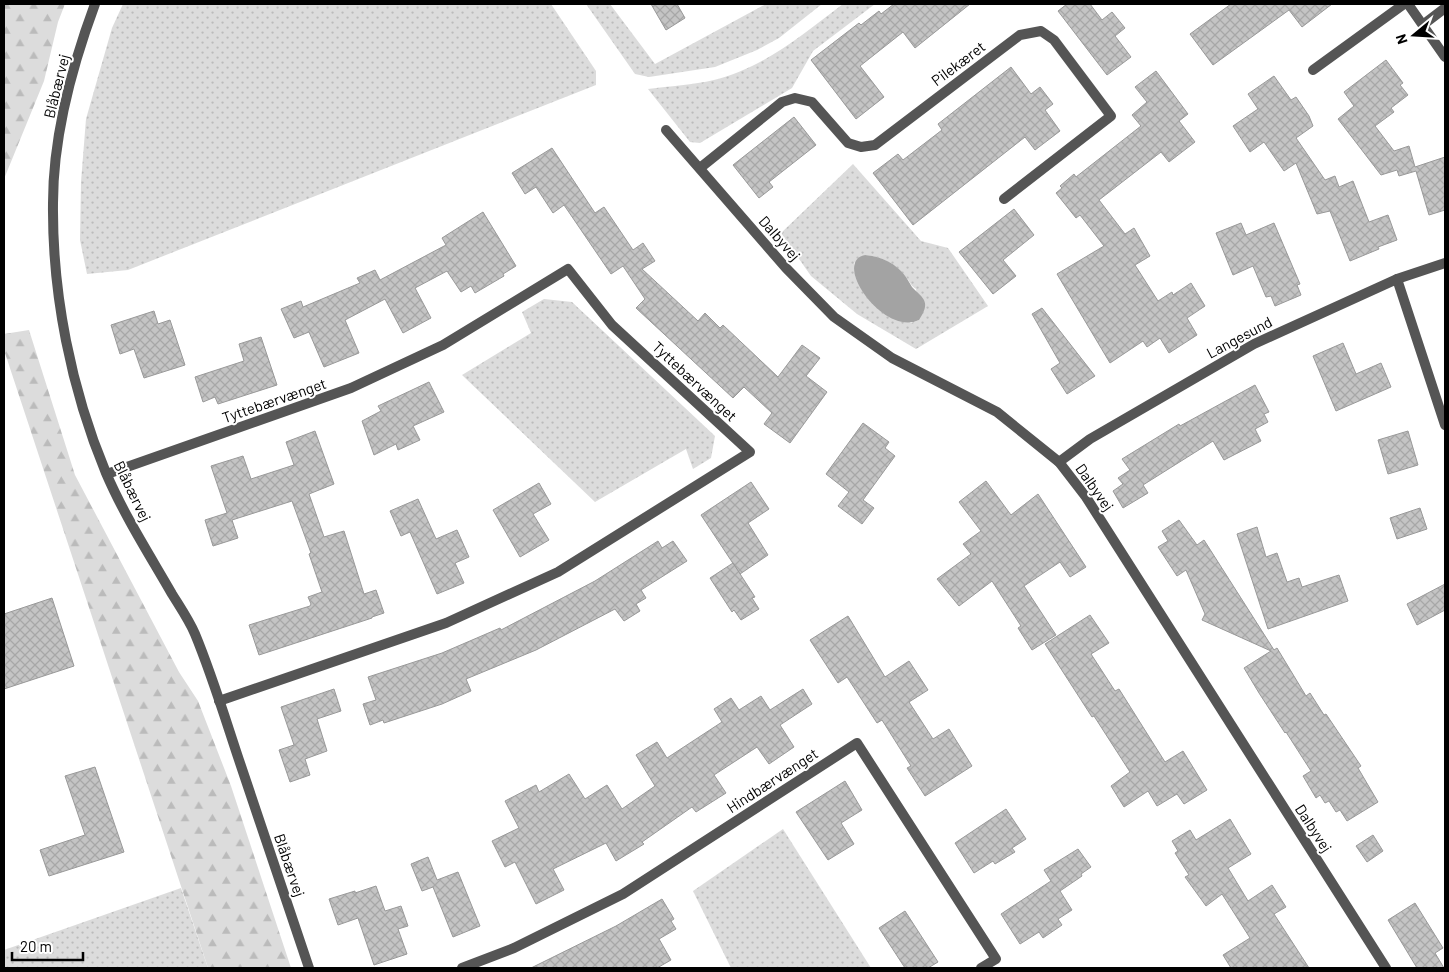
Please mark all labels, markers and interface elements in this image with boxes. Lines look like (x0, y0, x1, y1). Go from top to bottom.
north arrow (1389, 10, 1439, 60)
text: N (1392, 32, 1411, 46)
street label: Pilekæret (928, 37, 988, 89)
street label: Blåbærvej (39, 52, 73, 120)
street label: Dalbyvej (756, 212, 804, 264)
street label: Langesund (1203, 312, 1275, 362)
street label: Tyttebærvænget (649, 337, 741, 425)
street label: Tyttebærvænget (220, 374, 328, 426)
street label: Blåbærvej (111, 458, 155, 524)
street label: Dalbyvej (1072, 460, 1118, 514)
street label: Hindbærvænget (723, 744, 821, 816)
street label: Dalbyvej (1292, 801, 1336, 855)
street label: Blåbærvej (271, 831, 309, 899)
scale bar (12, 930, 84, 962)
text: 20 m (20, 937, 52, 955)

